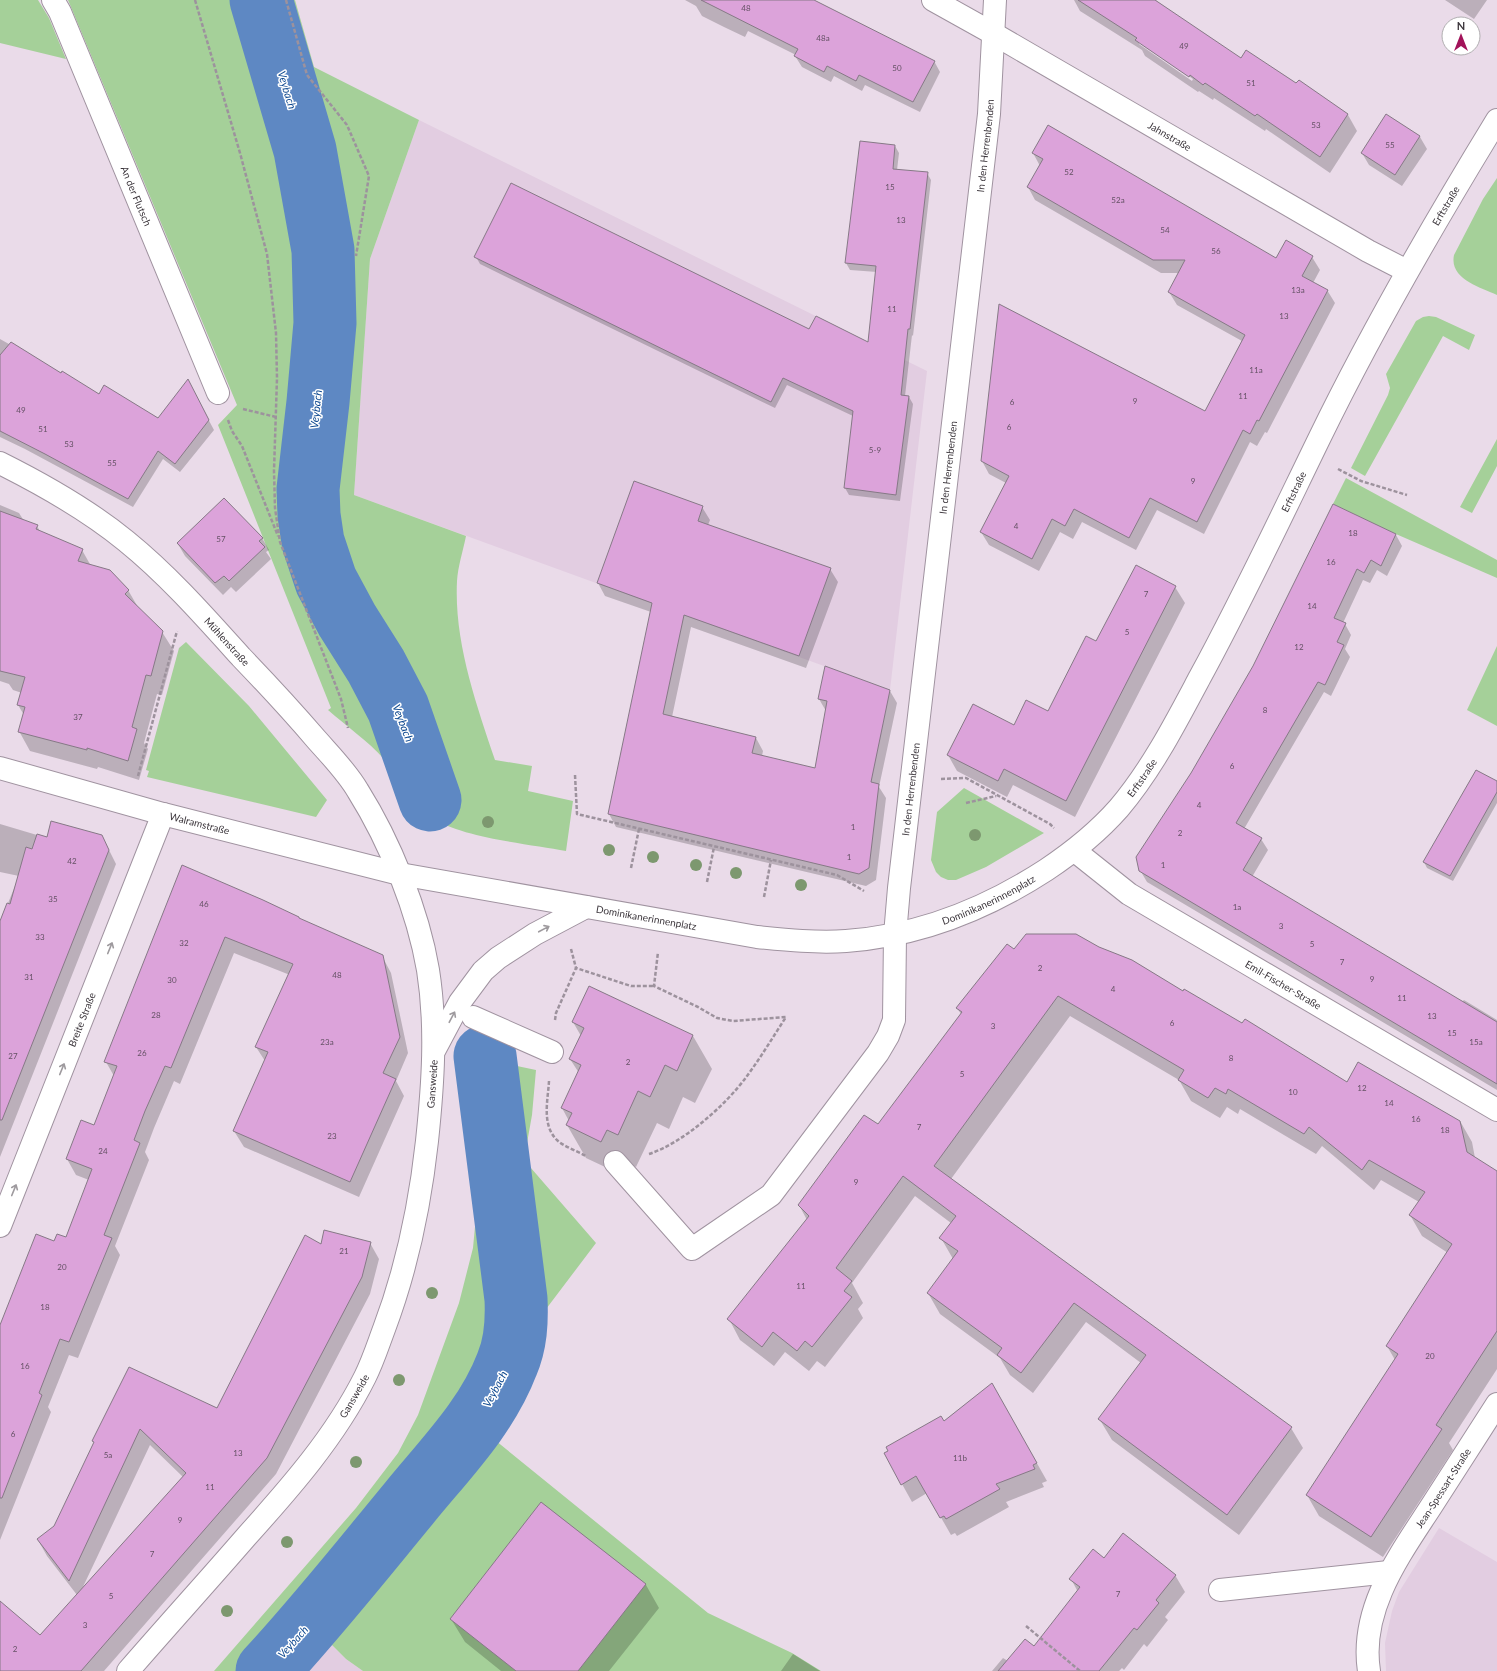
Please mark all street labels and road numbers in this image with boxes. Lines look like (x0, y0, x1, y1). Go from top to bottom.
street label: In den Herrenbenden (974, 99, 996, 193)
street label: Jahnstraße (1146, 119, 1193, 153)
street label: An der Flutsch (119, 164, 154, 228)
street label: Erftstraße (1429, 184, 1462, 228)
street label: In den Herrenbenden (937, 420, 959, 515)
street label: Erftstraße (1279, 469, 1308, 514)
street label: Mühlenstraße (202, 615, 252, 668)
street label: In den Herrenbenden (899, 742, 922, 837)
street label: Erftstraße (1124, 756, 1159, 799)
street label: Walramstraße (168, 810, 231, 837)
street label: Dominikanerinnenplatz (940, 872, 1038, 927)
street label: Dominikanerinnenplatz (595, 903, 698, 932)
street label: Emil-Fischer-Straße (1243, 958, 1323, 1012)
street label: Breite Straße (66, 991, 98, 1048)
street label: Gansweide (424, 1059, 440, 1109)
street label: Gansweide (337, 1372, 371, 1420)
street label: Jean-Spessart-Straße (1413, 1446, 1473, 1530)

